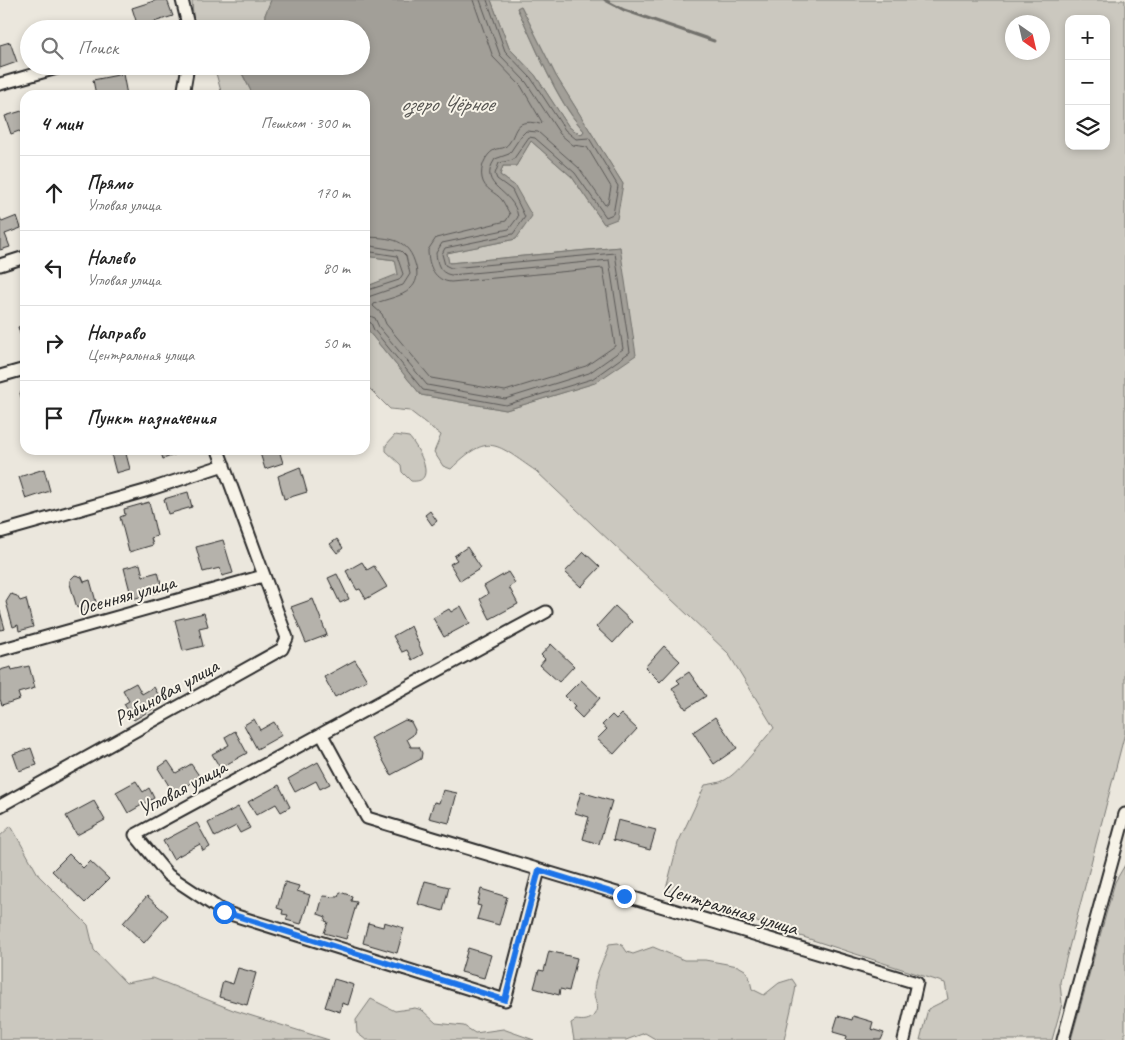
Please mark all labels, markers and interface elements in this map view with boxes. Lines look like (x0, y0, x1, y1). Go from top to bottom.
north arrow (1005, 15, 1050, 60)
map controls (1065, 15, 1110, 150)
button: + (1065, 15, 1110, 60)
search box (20, 20, 370, 75)
icon: search (38, 34, 66, 62)
text: Поиск (78, 36, 118, 60)
button: − (1065, 60, 1110, 105)
water label: озеро Чёрное (401, 90, 497, 118)
button: layers (1065, 105, 1110, 150)
text: 4 мин (40, 110, 83, 136)
text: Пешком · 300 m (261, 113, 350, 133)
text: Прямо (87, 171, 132, 195)
icon: ahead (40, 179, 68, 207)
text: 170 m (316, 183, 350, 203)
text: Угловая улица (87, 195, 161, 215)
text: Налево (87, 246, 135, 270)
icon: left (40, 254, 68, 282)
text: 80 m (323, 258, 350, 278)
text: Угловая улица (87, 270, 161, 290)
text: Направо (87, 321, 145, 345)
icon: right (40, 329, 68, 357)
text: 50 m (323, 333, 350, 353)
text: Центральная улица (87, 345, 194, 365)
icon: arrive (40, 404, 68, 432)
text: Пункт назначения (87, 406, 216, 430)
street label: Осенняя улица (74, 568, 180, 621)
street label: Рябиновая улица (109, 652, 224, 731)
street label: Угловая улица (133, 753, 233, 822)
street label: Центральная улица (659, 875, 803, 942)
route end (613, 885, 636, 908)
route start (213, 901, 236, 924)

